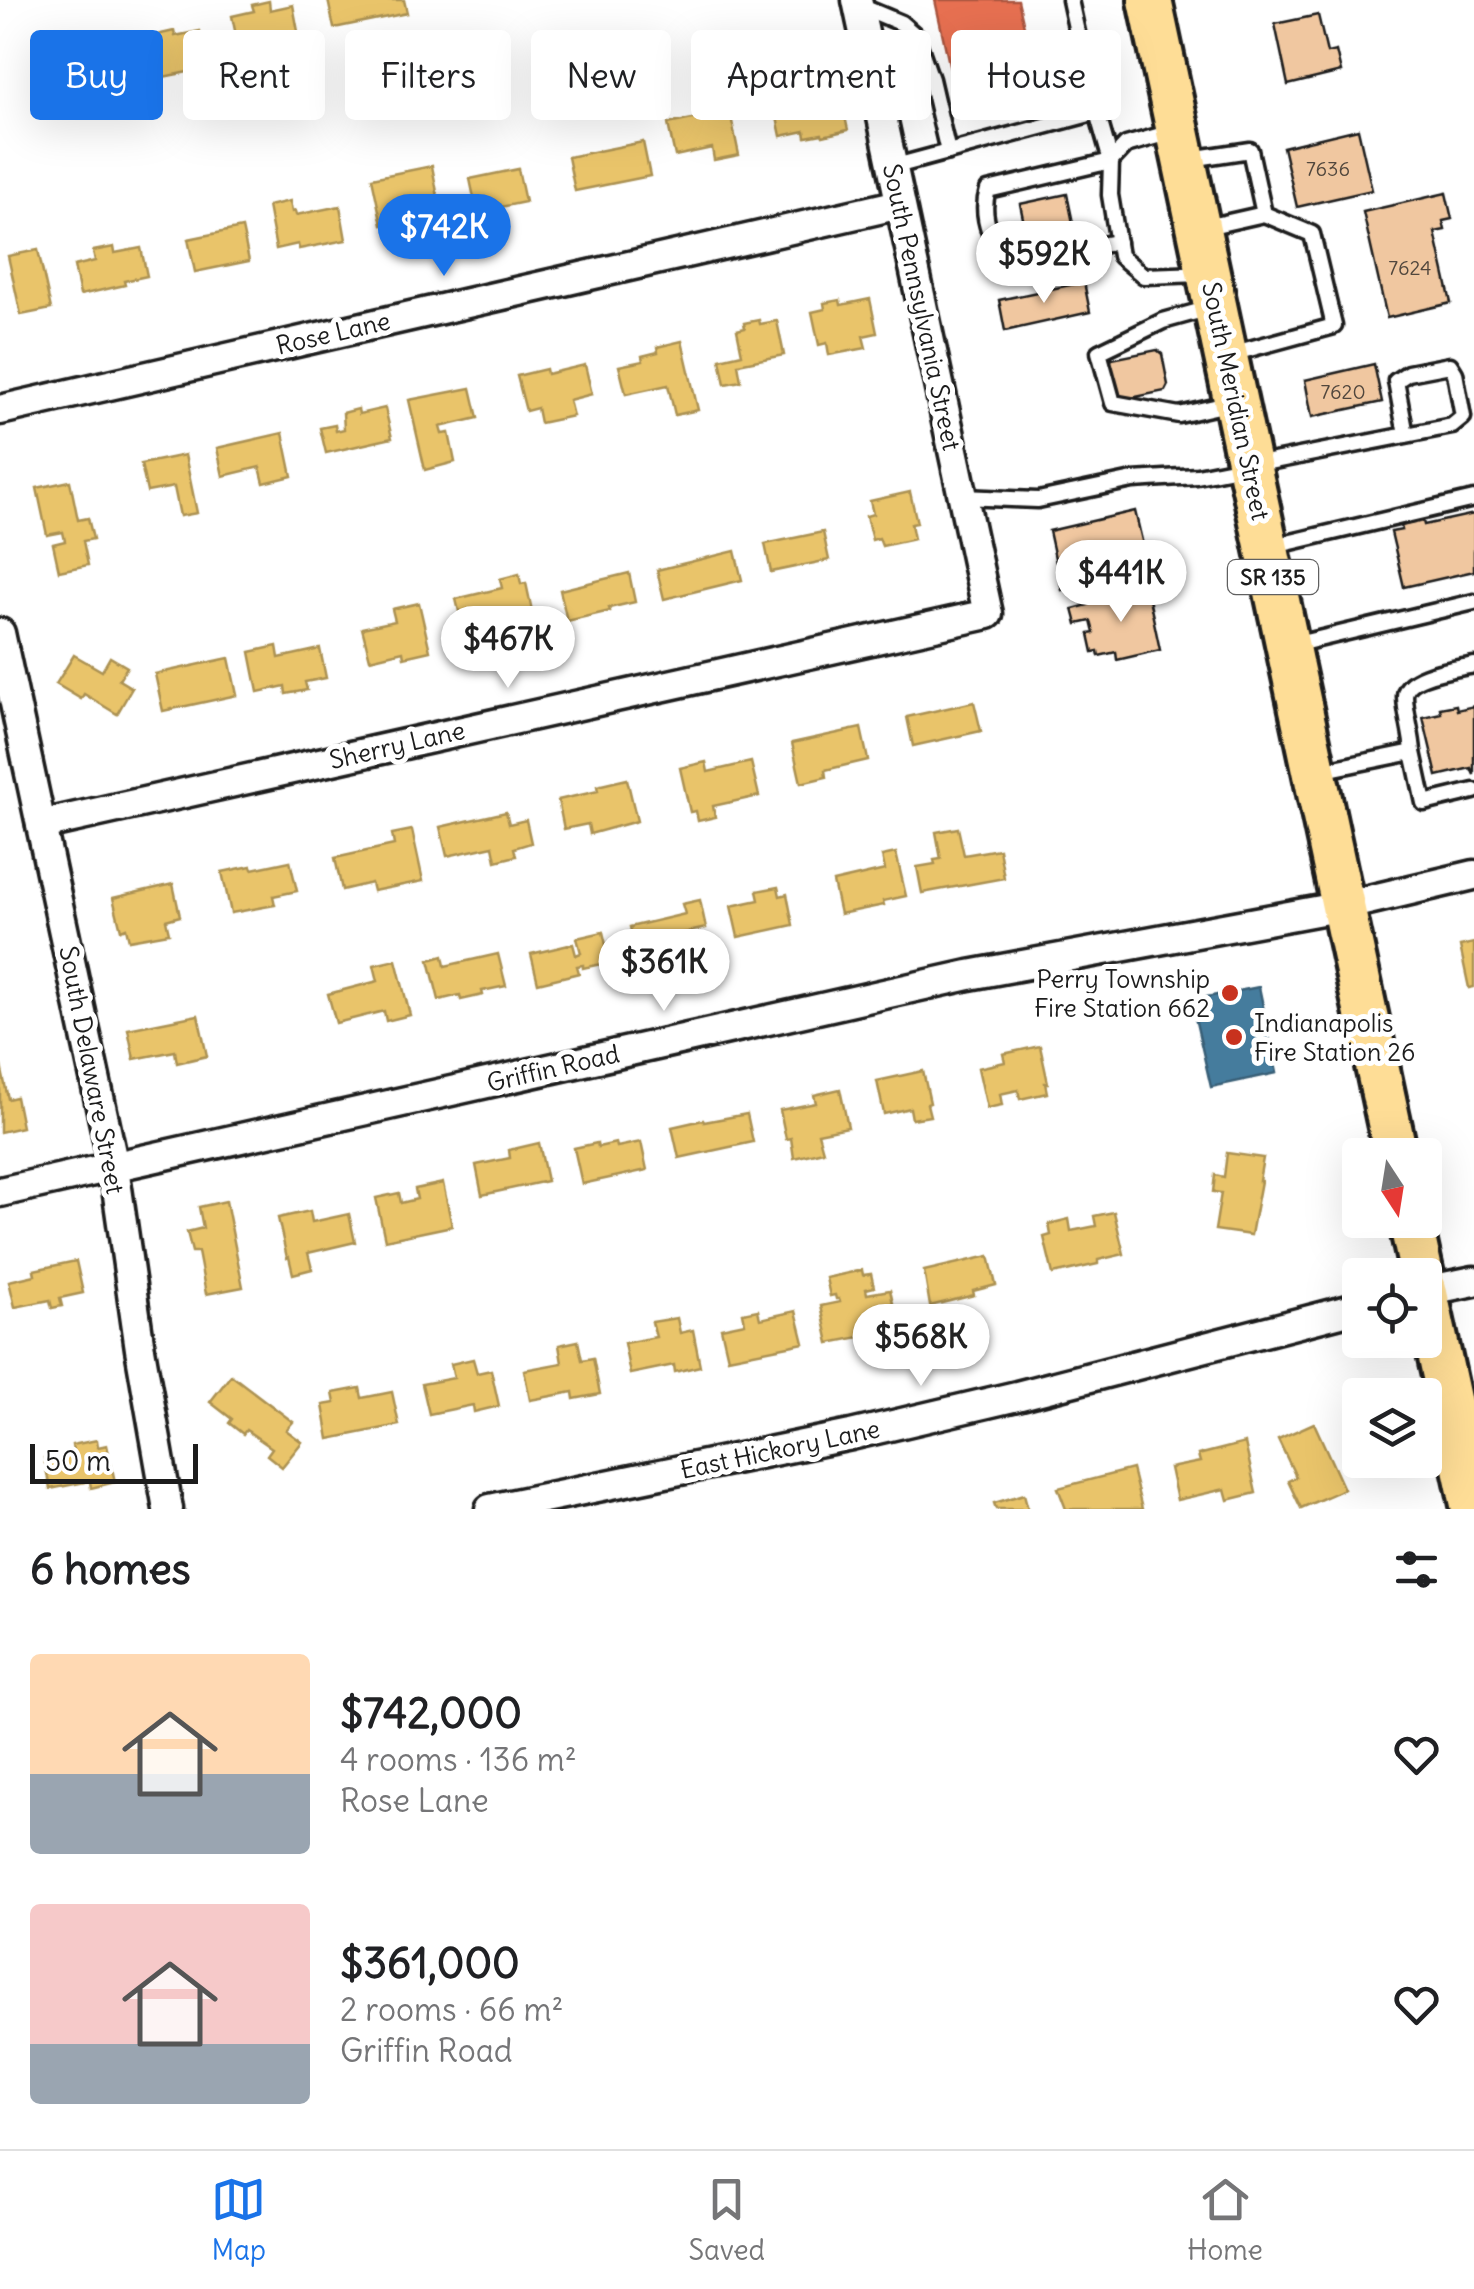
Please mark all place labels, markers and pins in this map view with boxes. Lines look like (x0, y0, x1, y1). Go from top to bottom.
pin: $742K (374, 194, 514, 279)
pin: $592K (974, 221, 1114, 306)
pin: $441K (1051, 540, 1191, 625)
pin: $467K (438, 606, 578, 691)
pin: $361K (594, 929, 734, 1014)
place label: Perry Township Fire Station 662 (1034, 963, 1210, 1024)
marker: Perry Township Fire Station 662 (1219, 982, 1241, 1004)
place label: Indianapolis Fire Station 26 (1254, 1007, 1415, 1068)
marker: Indianapolis Fire Station 26 (1223, 1026, 1245, 1048)
pin: $568K (851, 1304, 991, 1389)

